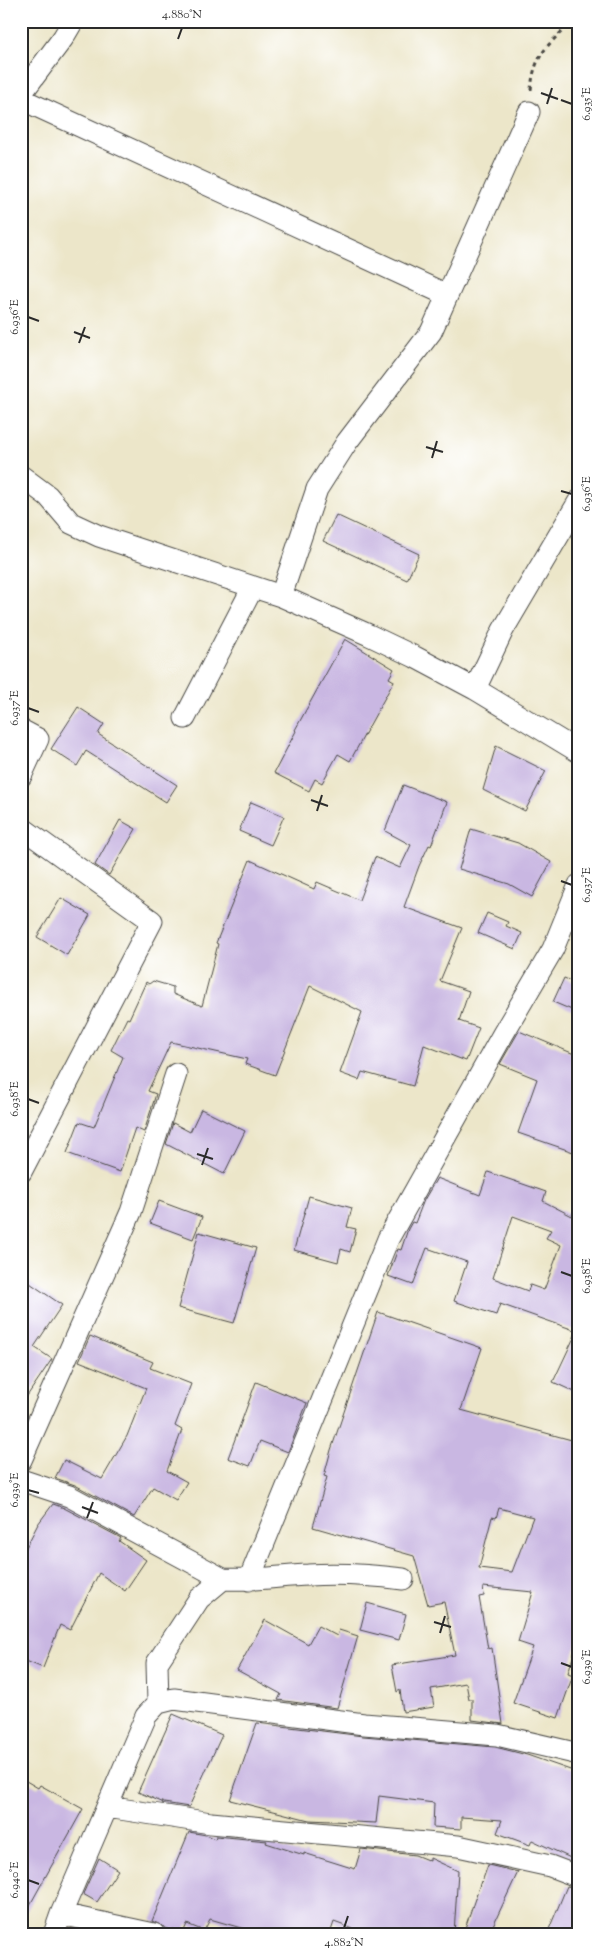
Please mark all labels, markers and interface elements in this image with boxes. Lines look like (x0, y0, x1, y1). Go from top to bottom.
text: 4.880°N (162, 6, 202, 24)
text: 6.935°E (578, 86, 596, 121)
text: 6.936°E (6, 299, 24, 335)
text: 6.936°E (578, 476, 596, 512)
text: 6.937°E (6, 689, 24, 726)
text: 6.937°E (578, 866, 596, 903)
text: 6.938°E (6, 1080, 24, 1117)
text: 6.938°E (578, 1257, 596, 1294)
text: 6.939°E (6, 1472, 24, 1508)
text: 6.939°E (578, 1649, 596, 1685)
text: 6.940°E (6, 1861, 24, 1898)
text: 4.882°N (324, 1934, 364, 1952)

